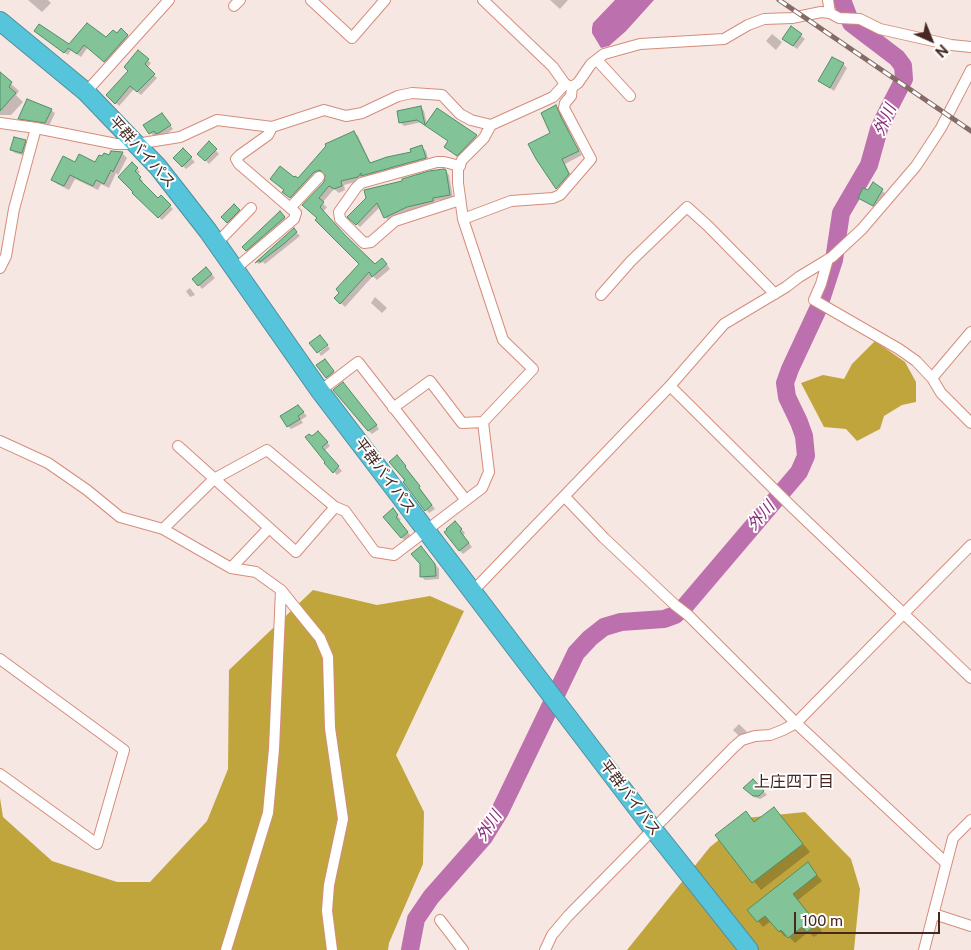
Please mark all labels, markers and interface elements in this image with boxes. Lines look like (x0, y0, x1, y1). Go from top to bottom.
north arrow (906, 15, 956, 65)
text: N (932, 41, 951, 60)
water label: 外川 (870, 101, 900, 139)
street label: 平群バイパス (105, 113, 179, 191)
street label: 平群バイパス (351, 435, 419, 517)
water label: 外川 (743, 498, 779, 534)
street label: 平群バイパス (596, 757, 664, 839)
district label: 上庄四丁目 (754, 772, 834, 792)
water label: 外川 (472, 807, 506, 845)
scale bar (796, 902, 942, 934)
text: 100 m (802, 912, 843, 929)

